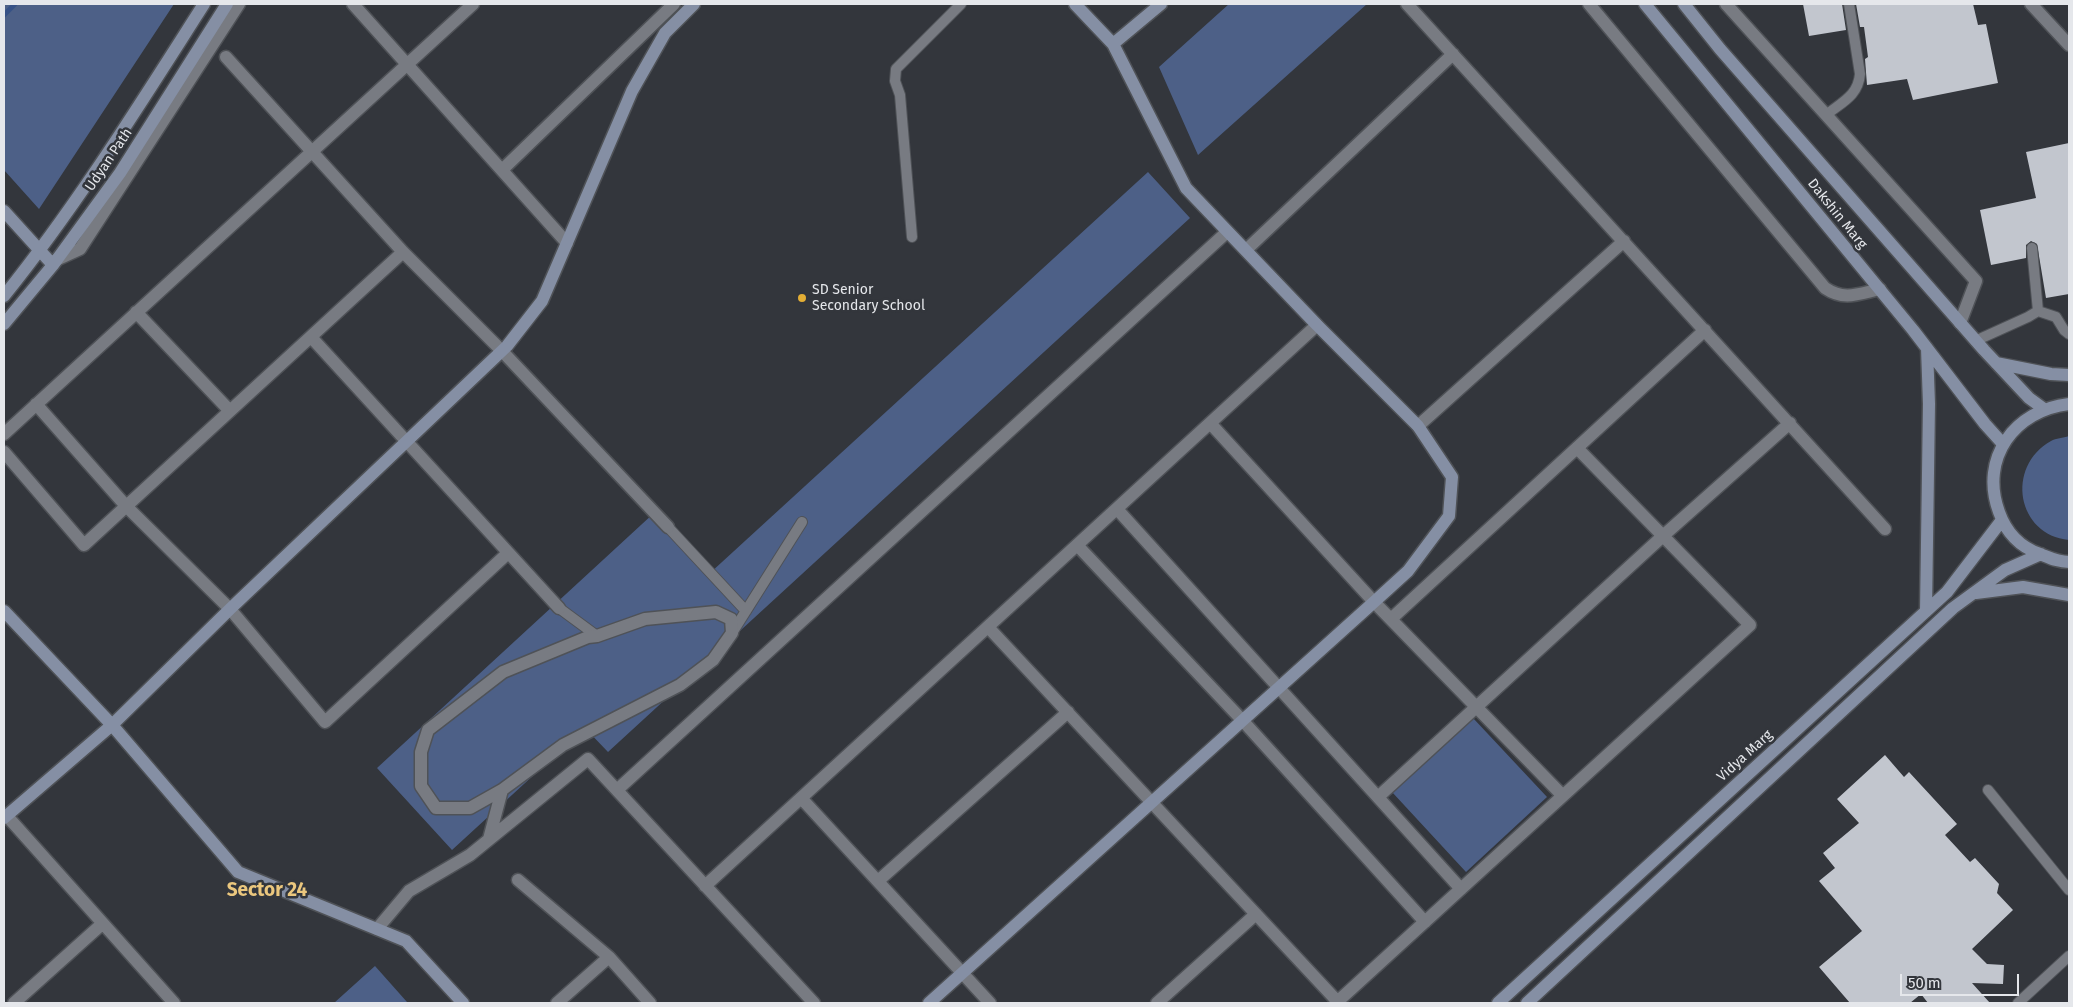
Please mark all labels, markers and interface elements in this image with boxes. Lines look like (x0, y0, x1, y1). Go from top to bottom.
street label: Udyan Path (82, 125, 136, 195)
street label: Dakshin Marg (1804, 176, 1870, 252)
place label: SD Senior Secondary School (812, 282, 925, 314)
marker: SD Senior Secondary School (796, 292, 808, 304)
street label: Vidya Marg (1714, 727, 1776, 785)
district label: Sector 24 (227, 880, 307, 902)
scale bar (1903, 964, 2022, 996)
text: 50 m (1908, 974, 1941, 992)

